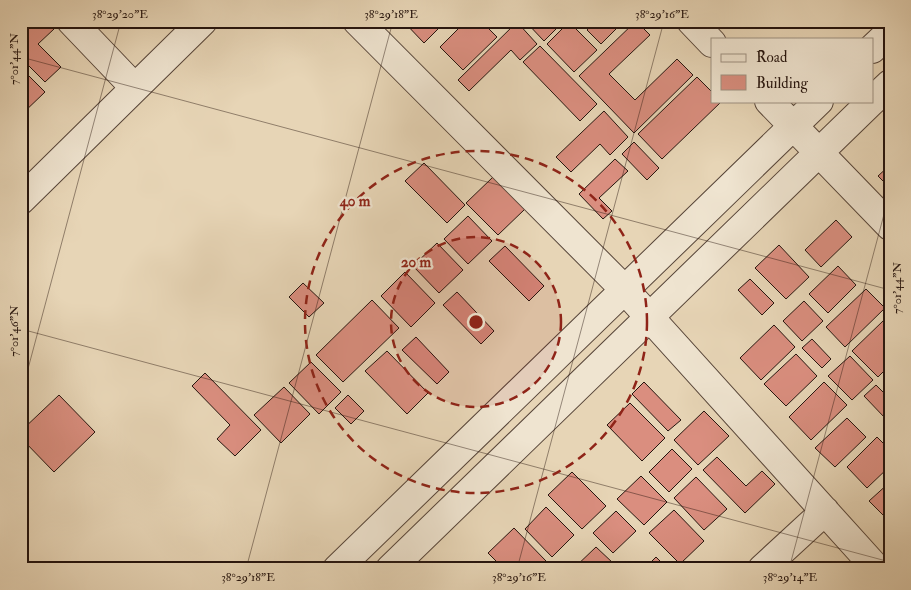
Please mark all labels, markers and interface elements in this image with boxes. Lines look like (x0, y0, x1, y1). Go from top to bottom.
text: 38°29'20"E (92, 7, 148, 22)
text: 38°29'18"E (364, 7, 418, 22)
text: 38°29'16"E (635, 7, 689, 22)
text: 7°01'44"N (7, 33, 22, 85)
legend (711, 38, 874, 102)
text: Road (756, 48, 788, 67)
text: Building (756, 74, 808, 93)
text: 40 m (339, 192, 371, 211)
text: 20 m (401, 253, 431, 272)
text: 7°01'44"N (890, 262, 905, 314)
text: 7°01'46"N (7, 305, 22, 357)
centre of rings (467, 313, 485, 331)
text: 38°29'18"E (221, 570, 275, 585)
text: 38°29'16"E (492, 570, 546, 585)
text: 38°29'14"E (763, 570, 818, 585)

